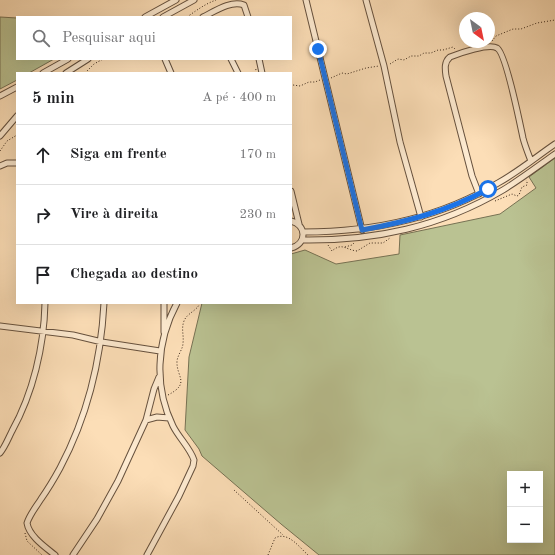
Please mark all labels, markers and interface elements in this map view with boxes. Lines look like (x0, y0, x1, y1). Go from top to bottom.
north arrow (459, 12, 495, 48)
search box (16, 16, 292, 60)
icon: search (30, 27, 52, 49)
text: Pesquisar aqui (62, 31, 156, 46)
route end (309, 40, 327, 58)
text: 5 min (32, 90, 75, 107)
text: A pé · 400 m (202, 91, 276, 104)
icon: ahead (32, 144, 54, 166)
text: Siga em frente (70, 147, 167, 162)
text: 170 m (239, 148, 276, 161)
route start (479, 180, 497, 198)
icon: right (32, 204, 54, 226)
text: Vire à direita (70, 207, 158, 222)
text: 230 m (239, 208, 276, 221)
icon: arrive (32, 264, 54, 286)
text: Chegada ao destino (70, 267, 198, 282)
map controls (507, 471, 543, 543)
button: + (507, 471, 543, 507)
button: − (507, 507, 543, 543)

